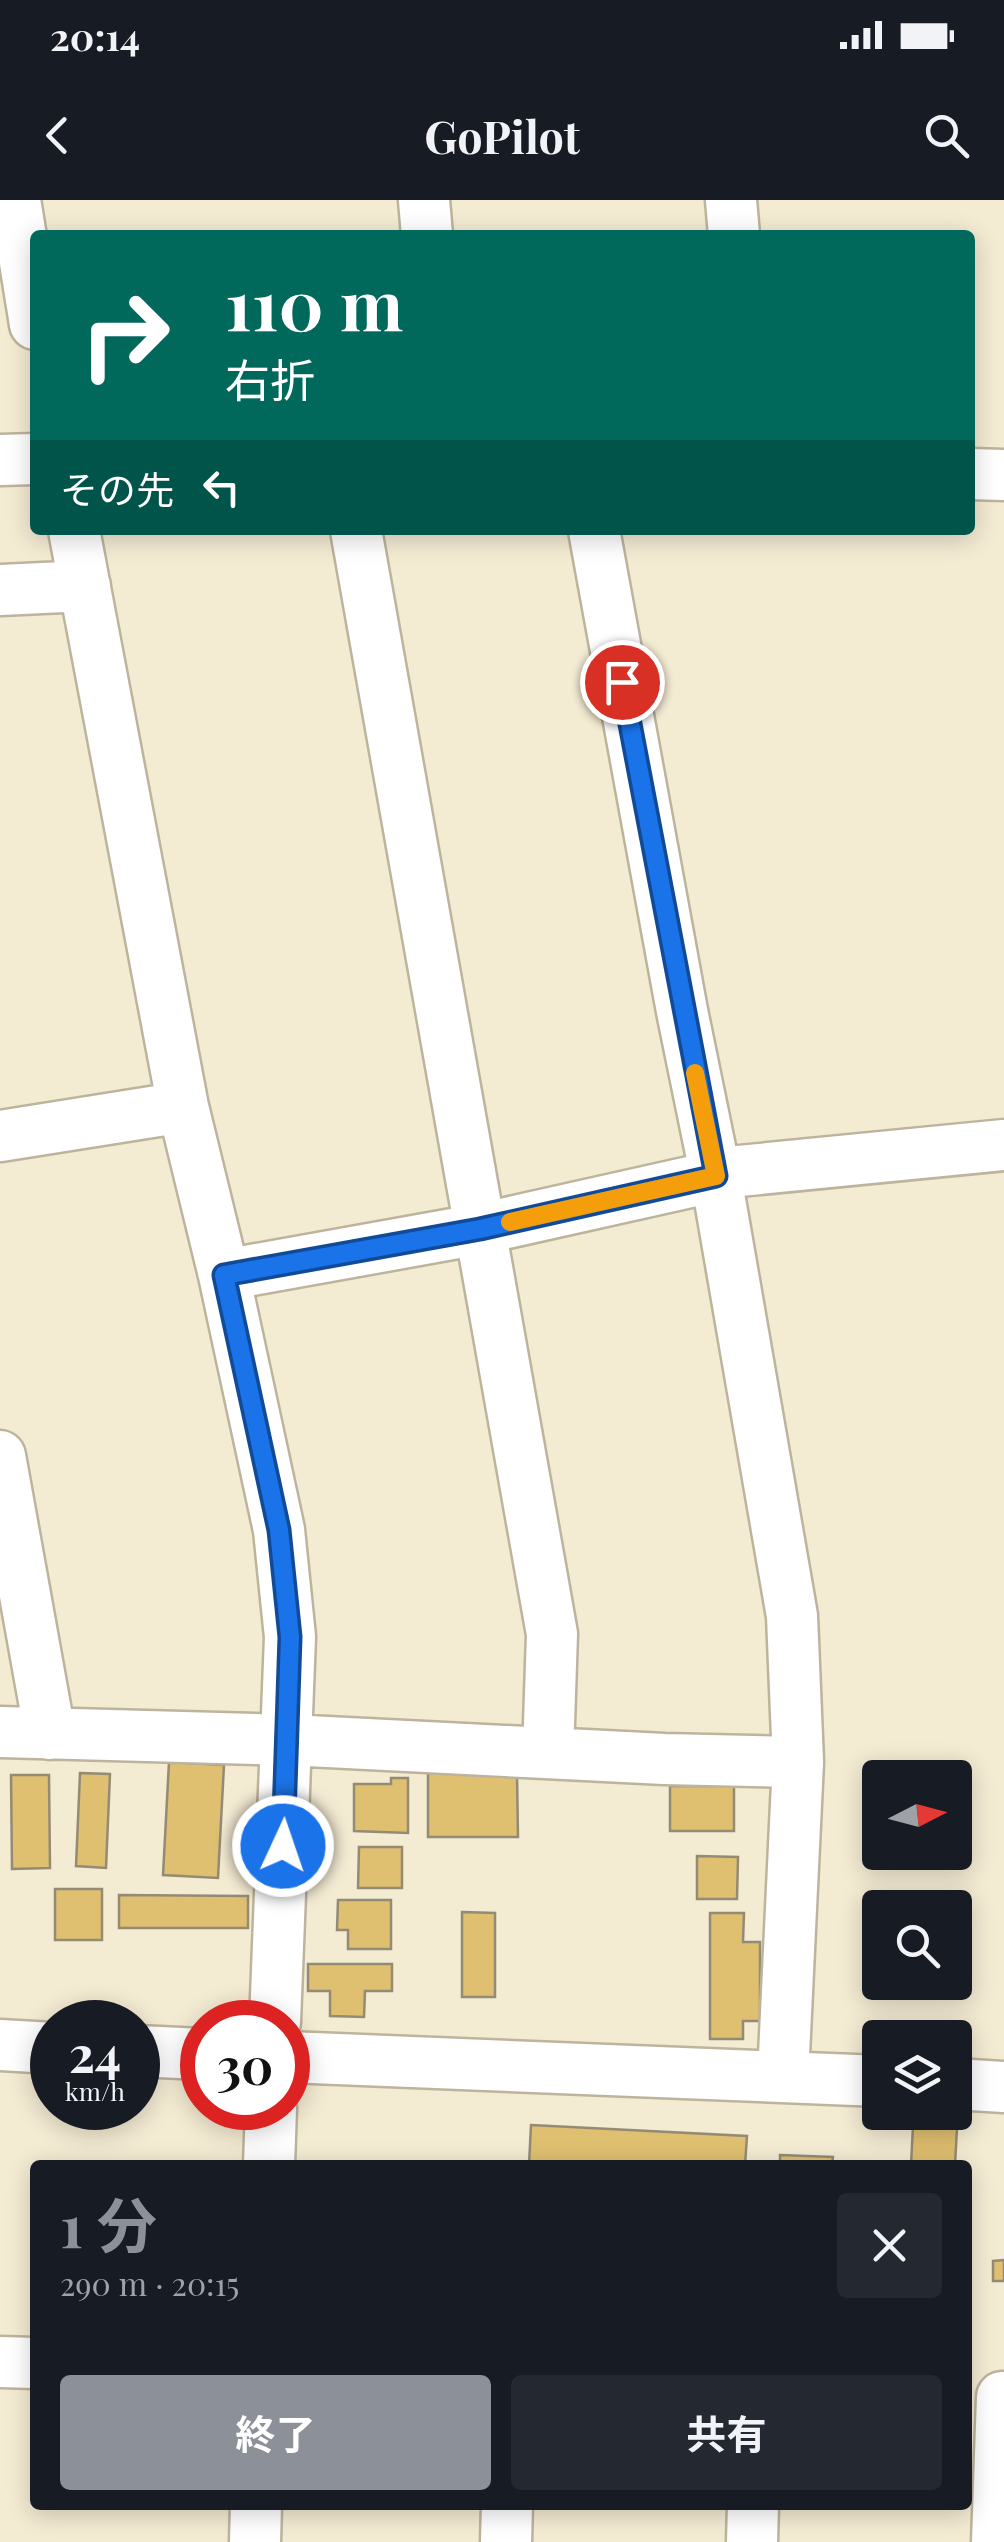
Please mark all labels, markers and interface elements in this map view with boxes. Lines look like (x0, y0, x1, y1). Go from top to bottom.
text: 20:14 (50, 10, 140, 61)
text: GoPilot (424, 105, 580, 165)
icon: back (30, 108, 85, 163)
icon: search (919, 108, 974, 163)
text: 110 m (225, 255, 403, 349)
icon: right (60, 270, 190, 400)
text: 右折 (225, 348, 315, 408)
icon: left (194, 460, 249, 515)
text: その先 (60, 463, 174, 514)
pin (580, 640, 665, 725)
icon: arrive (595, 655, 650, 710)
north arrow (862, 1760, 972, 1870)
map controls (862, 1760, 972, 2130)
position arrow (231, 1794, 335, 1898)
button: search (862, 1890, 972, 2000)
speed limit sign: 30 (180, 2000, 310, 2130)
text: 24 (69, 2019, 121, 2086)
button: layers (862, 2020, 972, 2130)
text: km/h (65, 2074, 125, 2107)
text: 1 分 (60, 2183, 157, 2263)
button: close (837, 2193, 942, 2298)
text: 290 m · 20:15 (60, 2261, 239, 2304)
button: 終了 (60, 2375, 491, 2490)
button: 共有 (511, 2375, 942, 2490)

